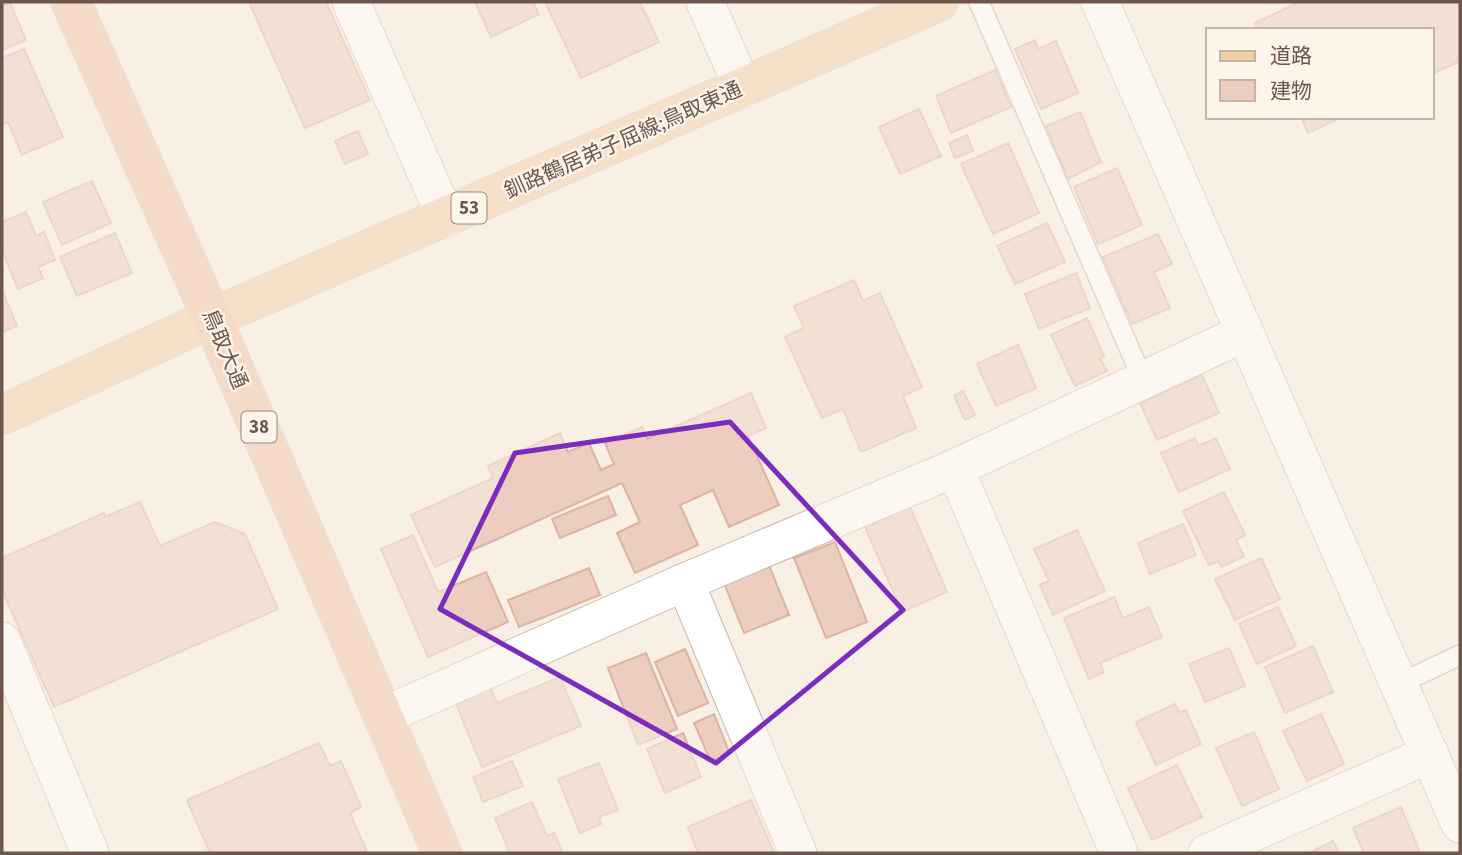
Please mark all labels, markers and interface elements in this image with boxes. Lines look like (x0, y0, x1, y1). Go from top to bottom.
legend (1206, 28, 1434, 119)
text: 道路 (1270, 41, 1312, 71)
street label: 釧路鶴居弟子屈線;鳥取東通 (499, 74, 747, 206)
text: 建物 (1270, 76, 1312, 106)
road number: 53 (452, 192, 486, 224)
street label: 鳥取大通 (195, 304, 255, 394)
road number: 38 (242, 412, 276, 442)

